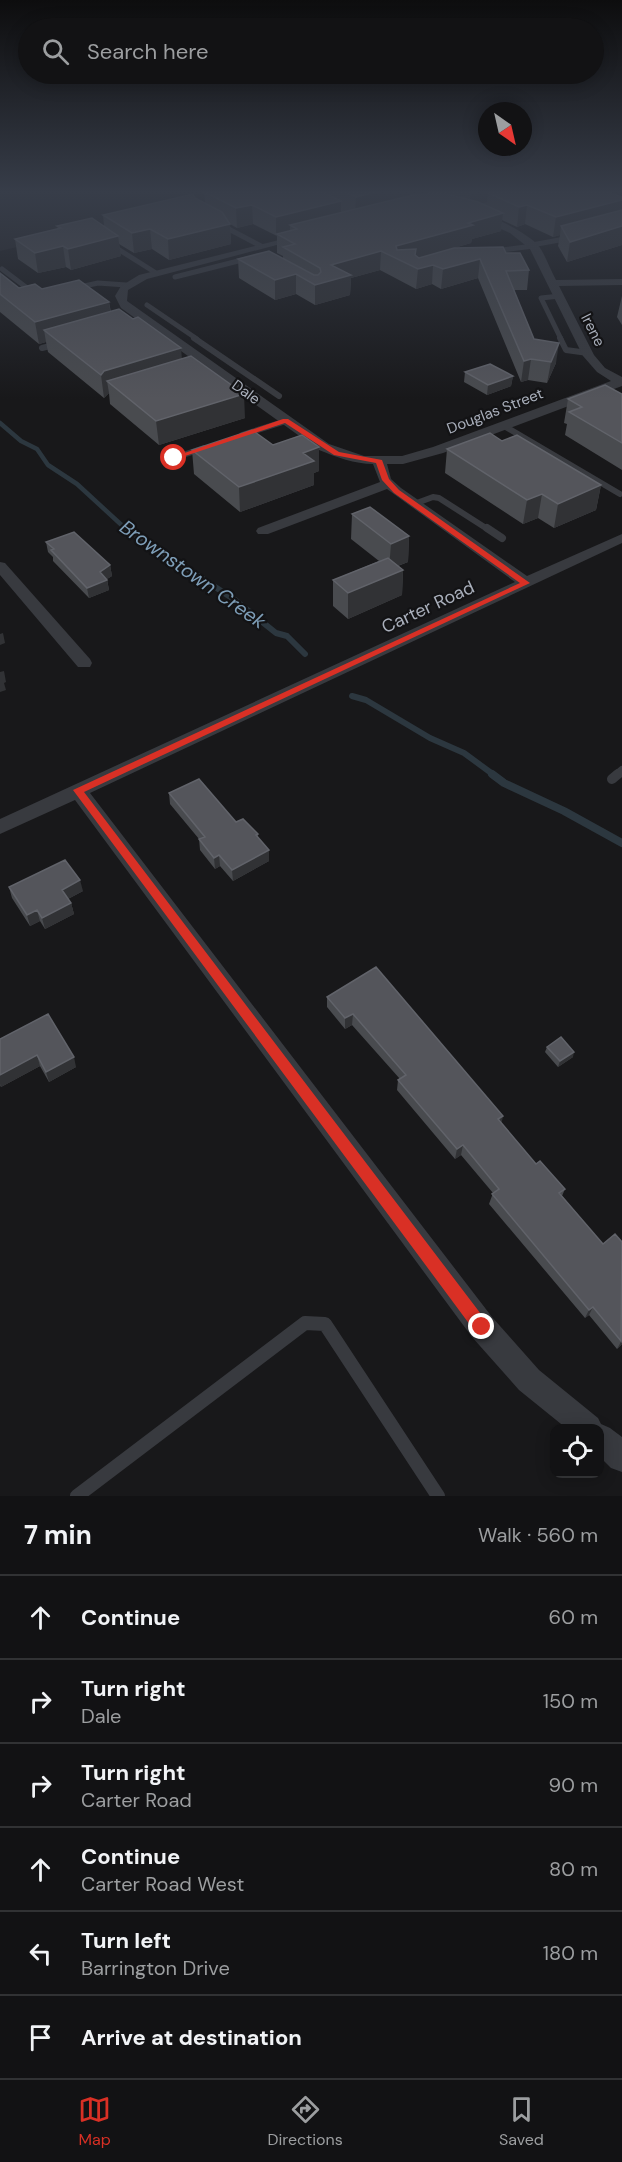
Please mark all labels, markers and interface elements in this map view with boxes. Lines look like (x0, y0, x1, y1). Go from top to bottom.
search box (18, 18, 604, 84)
icon: search (39, 35, 72, 68)
text: Search here (87, 37, 208, 66)
north arrow (478, 102, 532, 156)
street label: Irene (576, 310, 610, 350)
street label: Dale (228, 375, 264, 409)
street label: Douglas Street (444, 383, 546, 439)
route start (160, 444, 186, 470)
water label: Brownstown Creek (115, 514, 272, 635)
street label: Carter Road (378, 575, 478, 639)
route end (468, 1313, 494, 1339)
map controls (550, 1424, 604, 1478)
button: locate (550, 1424, 604, 1478)
text: 7 min (24, 1518, 92, 1552)
text: Walk · 560 m (478, 1522, 598, 1548)
icon: ahead (24, 1601, 57, 1634)
text: Continue (81, 1603, 180, 1632)
text: 60 m (549, 1604, 598, 1630)
text: Turn right (81, 1674, 186, 1703)
icon: right (24, 1685, 57, 1718)
text: 150 m (543, 1688, 598, 1714)
text: Dale (81, 1703, 121, 1729)
text: Turn right (81, 1758, 186, 1787)
icon: right (24, 1769, 57, 1802)
text: 90 m (549, 1772, 598, 1798)
text: Carter Road (81, 1787, 192, 1813)
text: Continue (81, 1842, 180, 1871)
icon: ahead (24, 1853, 57, 1886)
text: 80 m (549, 1856, 598, 1882)
text: Carter Road West (81, 1871, 244, 1897)
text: Turn left (81, 1926, 171, 1955)
icon: left (24, 1937, 57, 1970)
text: 180 m (543, 1940, 598, 1966)
text: Barrington Drive (81, 1955, 230, 1981)
icon: arrive (24, 2021, 57, 2054)
text: Arrive at destination (81, 2023, 302, 2052)
tab: Map (78, 2093, 111, 2150)
tab: Directions (267, 2093, 343, 2150)
tab: Saved (499, 2093, 544, 2150)

